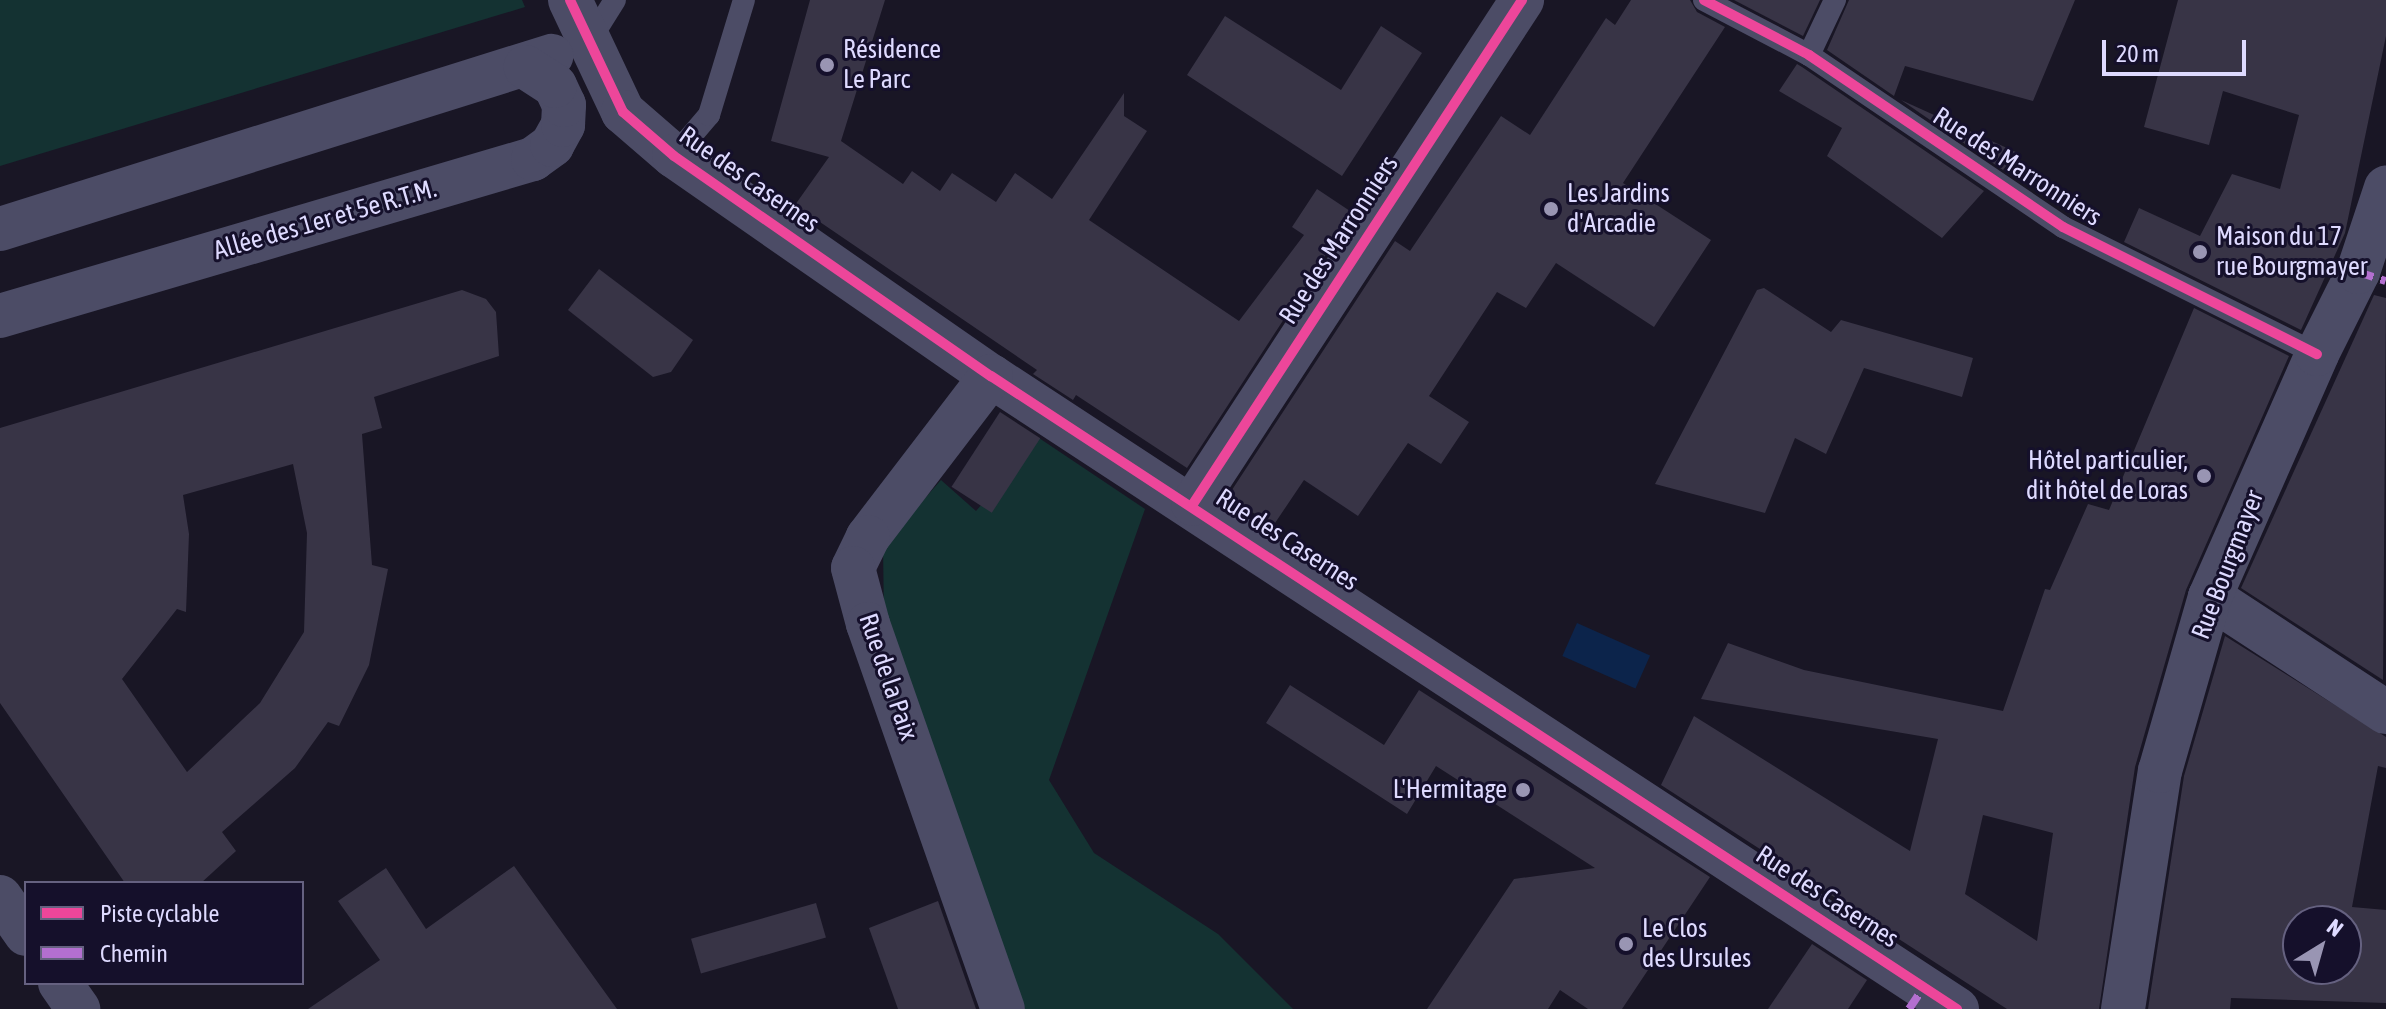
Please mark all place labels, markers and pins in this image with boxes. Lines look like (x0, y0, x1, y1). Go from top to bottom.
place label: Résidence Le Parc (843, 34, 941, 96)
marker: Résidence Le Parc (818, 56, 836, 74)
place label: Les Jardins d'Arcadie (1567, 178, 1670, 240)
marker: Les Jardins d'Arcadie (1542, 200, 1560, 218)
place label: Maison du 17 rue Bourgmayer (2216, 221, 2368, 282)
marker: Maison du 17 rue Bourgmayer (2191, 243, 2209, 261)
place label: Hôtel particulier, dit hôtel de Loras (2026, 445, 2188, 506)
marker: Hôtel particulier, dit hôtel de Loras (2195, 467, 2213, 485)
place label: L'Hermitage (1393, 774, 1507, 806)
marker: L'Hermitage (1514, 781, 1532, 799)
place label: Le Clos des Ursules (1642, 913, 1751, 974)
marker: Le Clos des Ursules (1617, 935, 1635, 953)

